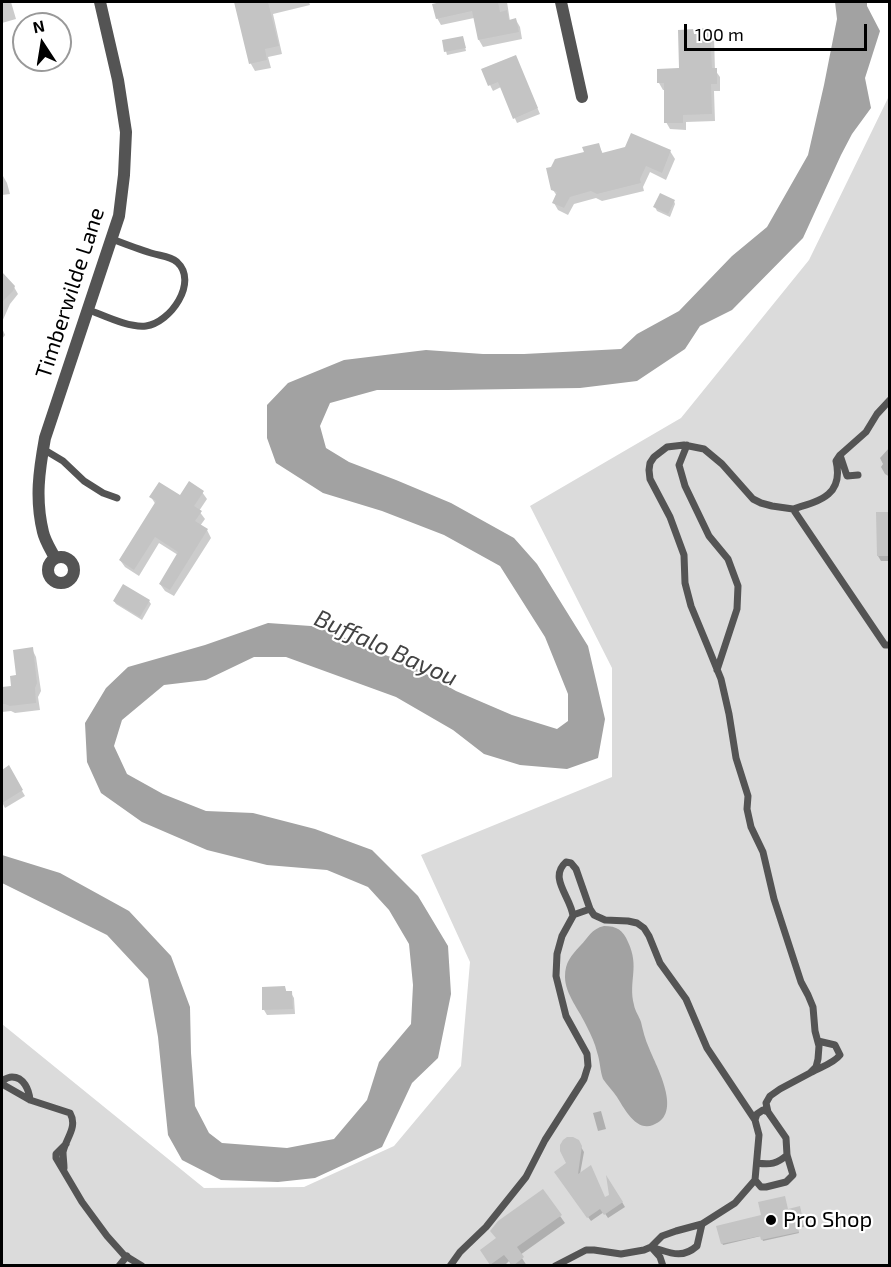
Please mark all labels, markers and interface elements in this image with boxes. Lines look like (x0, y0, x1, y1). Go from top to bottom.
north arrow (12, 12, 72, 72)
scale bar (687, 12, 870, 50)
text: N (31, 15, 46, 36)
text: 100 m (695, 23, 744, 45)
street label: Timberwilde Lane (30, 204, 110, 382)
water label: Buffalo Bayou (310, 604, 462, 692)
place label: Pro Shop (783, 1207, 872, 1233)
marker: Pro Shop (764, 1213, 778, 1227)

